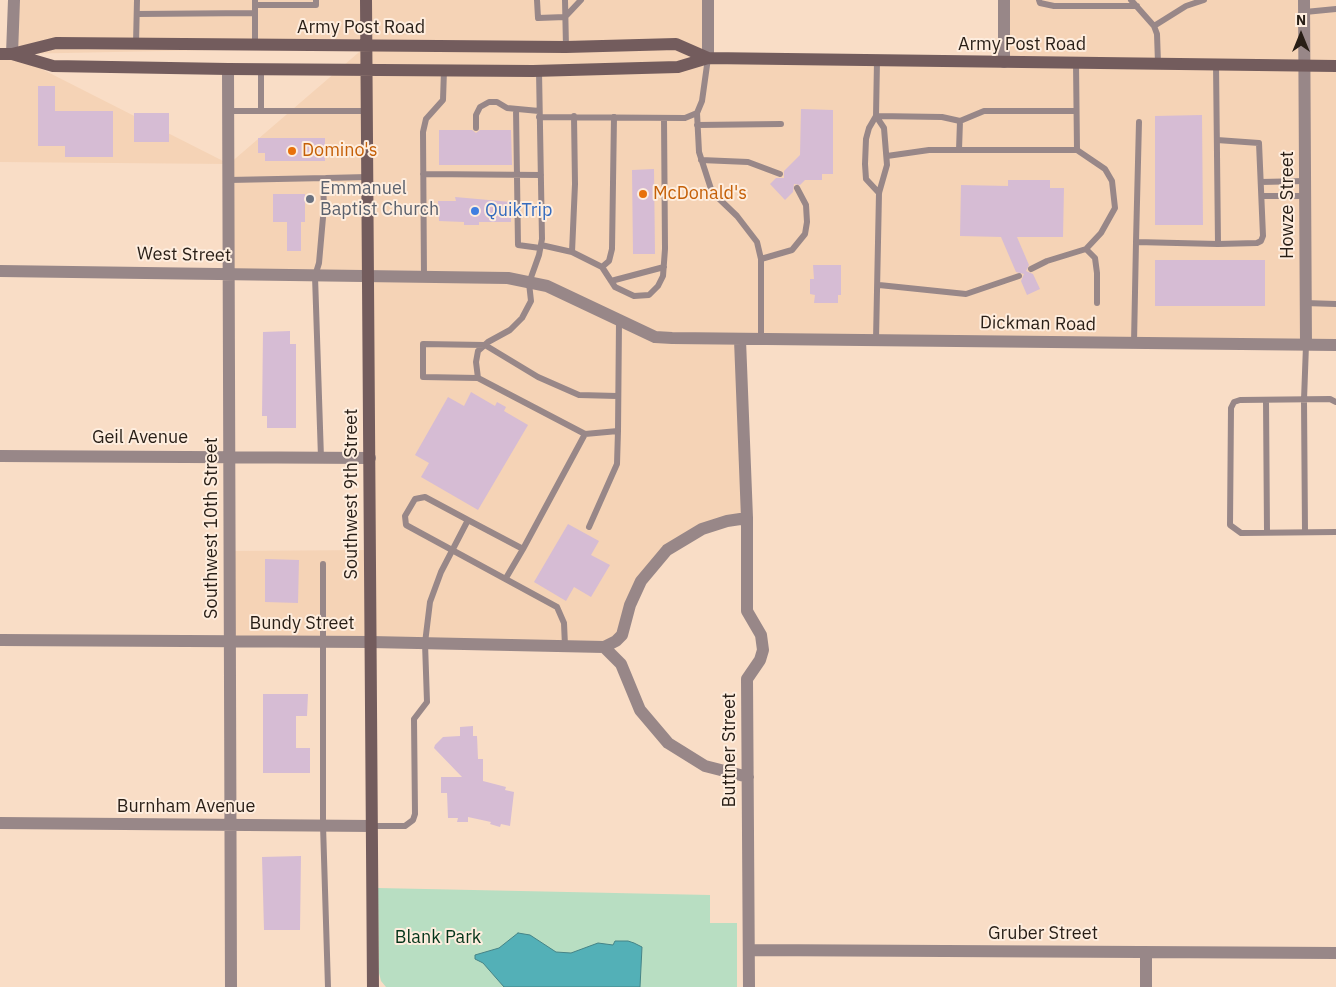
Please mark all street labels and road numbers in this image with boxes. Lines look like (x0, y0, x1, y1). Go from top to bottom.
street label: Army Post Road (297, 17, 425, 39)
street label: Army Post Road (958, 34, 1086, 56)
street label: Howze Street (1277, 151, 1299, 259)
street label: West Street (137, 243, 231, 267)
street label: Dickman Road (980, 312, 1096, 336)
street label: Southwest 9th Street (341, 409, 363, 579)
street label: Geil Avenue (92, 427, 188, 449)
street label: Southwest 10th Street (201, 437, 223, 619)
street label: Bundy Street (249, 613, 355, 635)
street label: Buttner Street (719, 693, 741, 807)
street label: Burnham Avenue (117, 796, 255, 818)
street label: Gruber Street (988, 923, 1098, 945)

